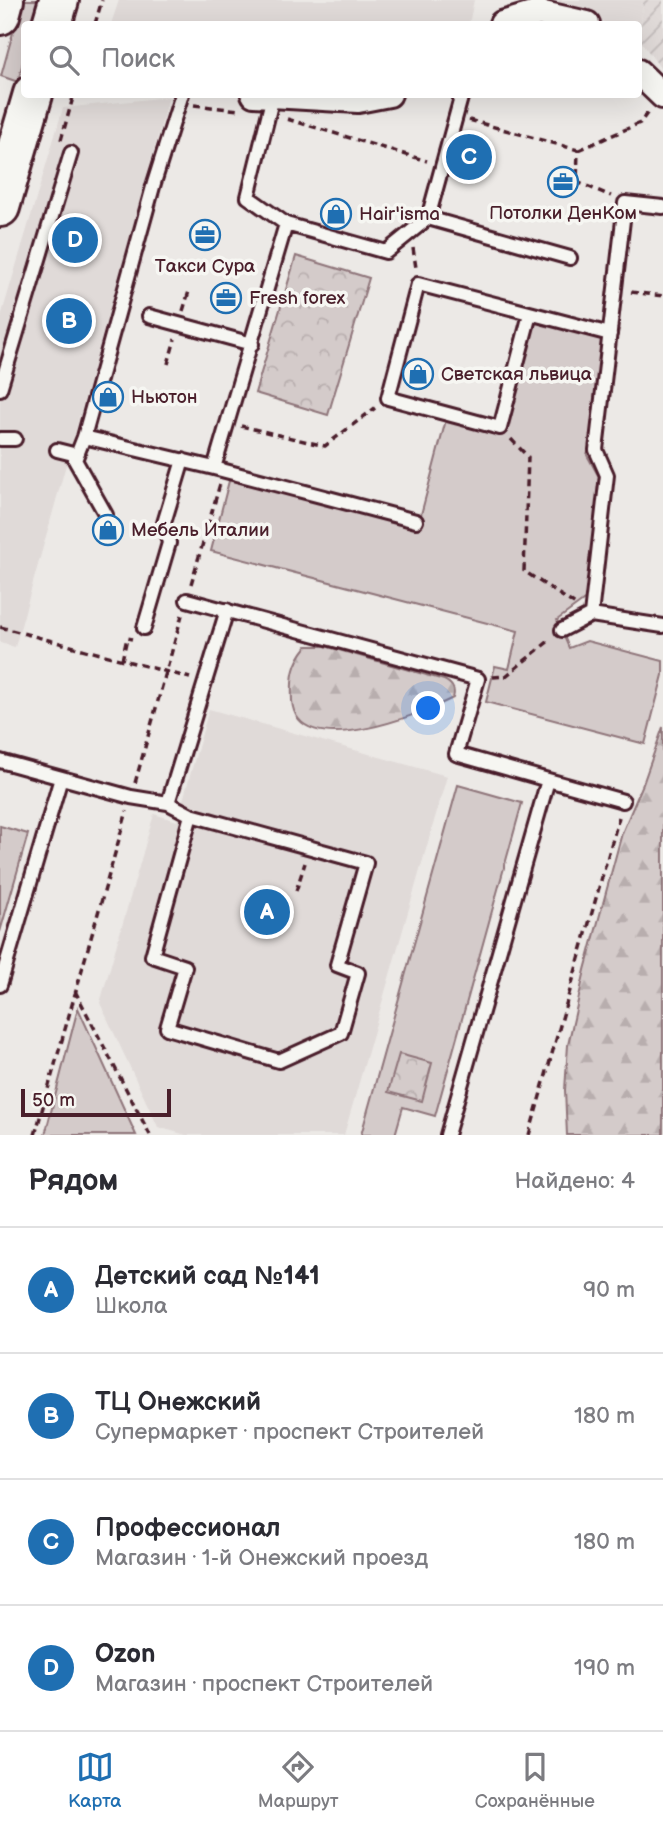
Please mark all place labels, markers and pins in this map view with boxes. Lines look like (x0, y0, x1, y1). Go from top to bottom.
pin: C (446, 131, 492, 183)
office icon: Потолки ДенКом (546, 165, 580, 199)
shop icon: Hair'isma (319, 197, 353, 231)
place label: Потолки ДенКом (489, 202, 637, 225)
place label: Hair'isma (359, 203, 440, 226)
pin: D (52, 214, 98, 266)
office icon: Такси Сура (188, 218, 222, 252)
place label: Такси Сура (155, 255, 255, 278)
office icon: Fresh forex (209, 281, 243, 315)
place label: Fresh forex (249, 287, 346, 310)
pin: B (46, 295, 92, 347)
shop icon: Светская львица (401, 357, 435, 391)
place label: Светская львица (441, 363, 592, 386)
shop icon: Ньютон (91, 380, 125, 414)
place label: Ньютон (131, 386, 197, 409)
shop icon: Мебель Италии (91, 513, 125, 547)
place label: Мебель Италии (131, 519, 270, 542)
pin: A (244, 886, 290, 938)

